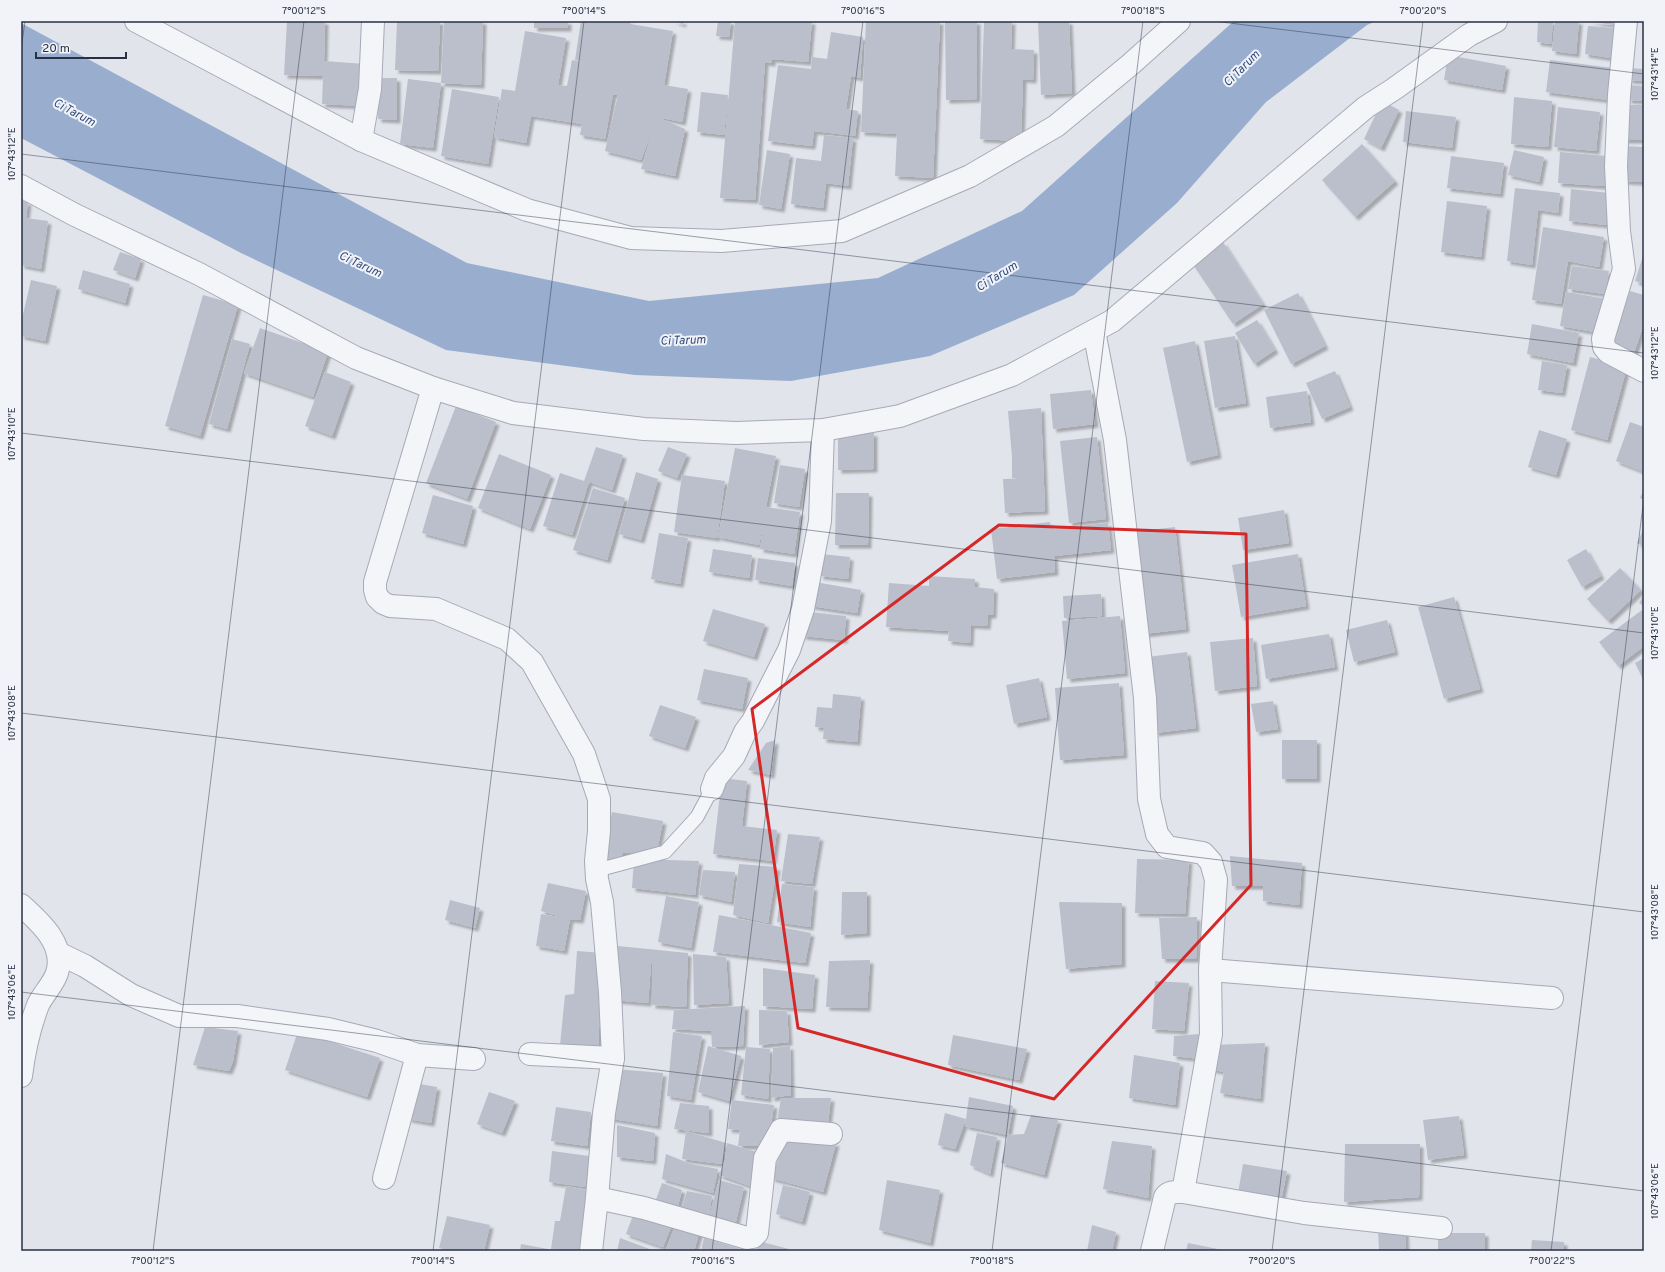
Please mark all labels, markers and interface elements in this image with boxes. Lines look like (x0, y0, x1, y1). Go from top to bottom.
text: 7°00'12"S (282, 5, 326, 18)
text: 7°00'14"S (562, 5, 606, 18)
text: 7°00'16"S (841, 5, 885, 18)
text: 7°00'18"S (1121, 5, 1165, 18)
text: 7°00'20"S (1400, 5, 1446, 18)
scale bar (36, 34, 126, 60)
text: 20 m (42, 41, 70, 57)
water label: Ci Tarum (1220, 47, 1264, 91)
text: 107°43'14"E (1649, 47, 1662, 101)
water label: Ci Tarum (50, 95, 98, 131)
text: 107°43'12"E (6, 127, 19, 181)
water label: Ci Tarum (336, 248, 384, 282)
water label: Ci Tarum (973, 258, 1021, 296)
text: 107°43'12"E (1649, 326, 1662, 380)
water label: Ci Tarum (660, 332, 706, 350)
text: 107°43'10"E (6, 407, 19, 461)
text: 107°43'10"E (1649, 606, 1662, 660)
text: 107°43'08"E (6, 685, 19, 741)
text: 107°43'08"E (1649, 884, 1662, 940)
text: 107°43'06"E (6, 964, 19, 1020)
text: 107°43'06"E (1649, 1163, 1662, 1219)
text: 7°00'12"S (131, 1255, 175, 1268)
text: 7°00'14"S (411, 1255, 455, 1268)
text: 7°00'16"S (691, 1255, 735, 1268)
text: 7°00'18"S (970, 1255, 1014, 1268)
text: 7°00'20"S (1249, 1255, 1295, 1268)
text: 7°00'22"S (1529, 1255, 1575, 1268)

